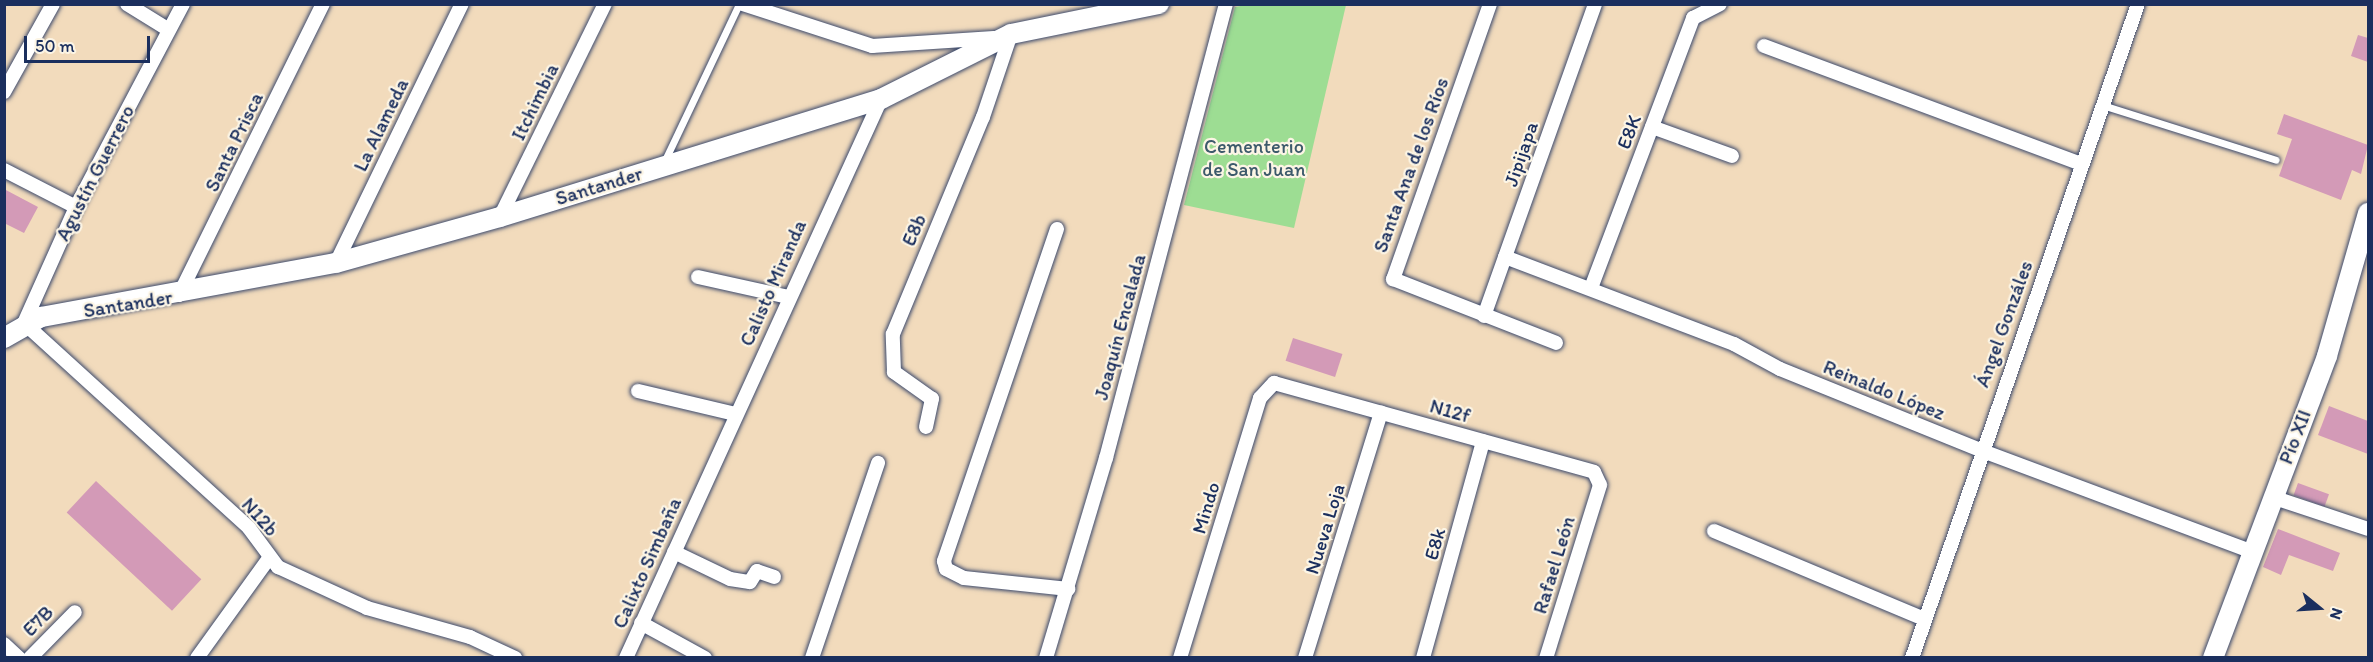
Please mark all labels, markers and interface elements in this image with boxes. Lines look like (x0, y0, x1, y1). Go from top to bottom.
scale bar (27, 24, 153, 62)
text: 50 m (35, 35, 75, 57)
street label: Itchimbia (506, 60, 564, 144)
street label: La Alameda (348, 74, 414, 176)
street label: Santa Ana de los Ríos (1368, 74, 1454, 256)
street label: Santa Prisca (200, 88, 268, 196)
street label: Agustín Guerrero (50, 101, 140, 245)
street label: E8K (1612, 111, 1646, 153)
street label: Jipijapa (1499, 118, 1543, 190)
park label: Cementerio de San Juan (1202, 134, 1306, 181)
street label: Santander (553, 161, 645, 211)
street label: E8b (896, 210, 932, 250)
street label: Calisto Miranda (734, 216, 812, 350)
street label: Joaquín Encalada (1089, 252, 1151, 402)
street label: Ángel Gonzáles (1970, 257, 2038, 391)
street label: Santander (82, 285, 174, 323)
street label: Reinaldo López (1820, 355, 1948, 425)
street label: N12f (1427, 394, 1473, 428)
street label: Pío XII (2274, 406, 2316, 468)
street label: Mindo (1187, 479, 1225, 537)
street label: Nueva Loja (1300, 481, 1350, 577)
street label: N12b (236, 493, 284, 541)
street label: Calixto Simbaña (607, 494, 687, 632)
street label: Rafael León (1528, 513, 1580, 617)
street label: E8k (1419, 525, 1451, 563)
north arrow (2289, 578, 2349, 638)
street label: E7B (18, 601, 58, 641)
text: N (2326, 606, 2347, 622)

